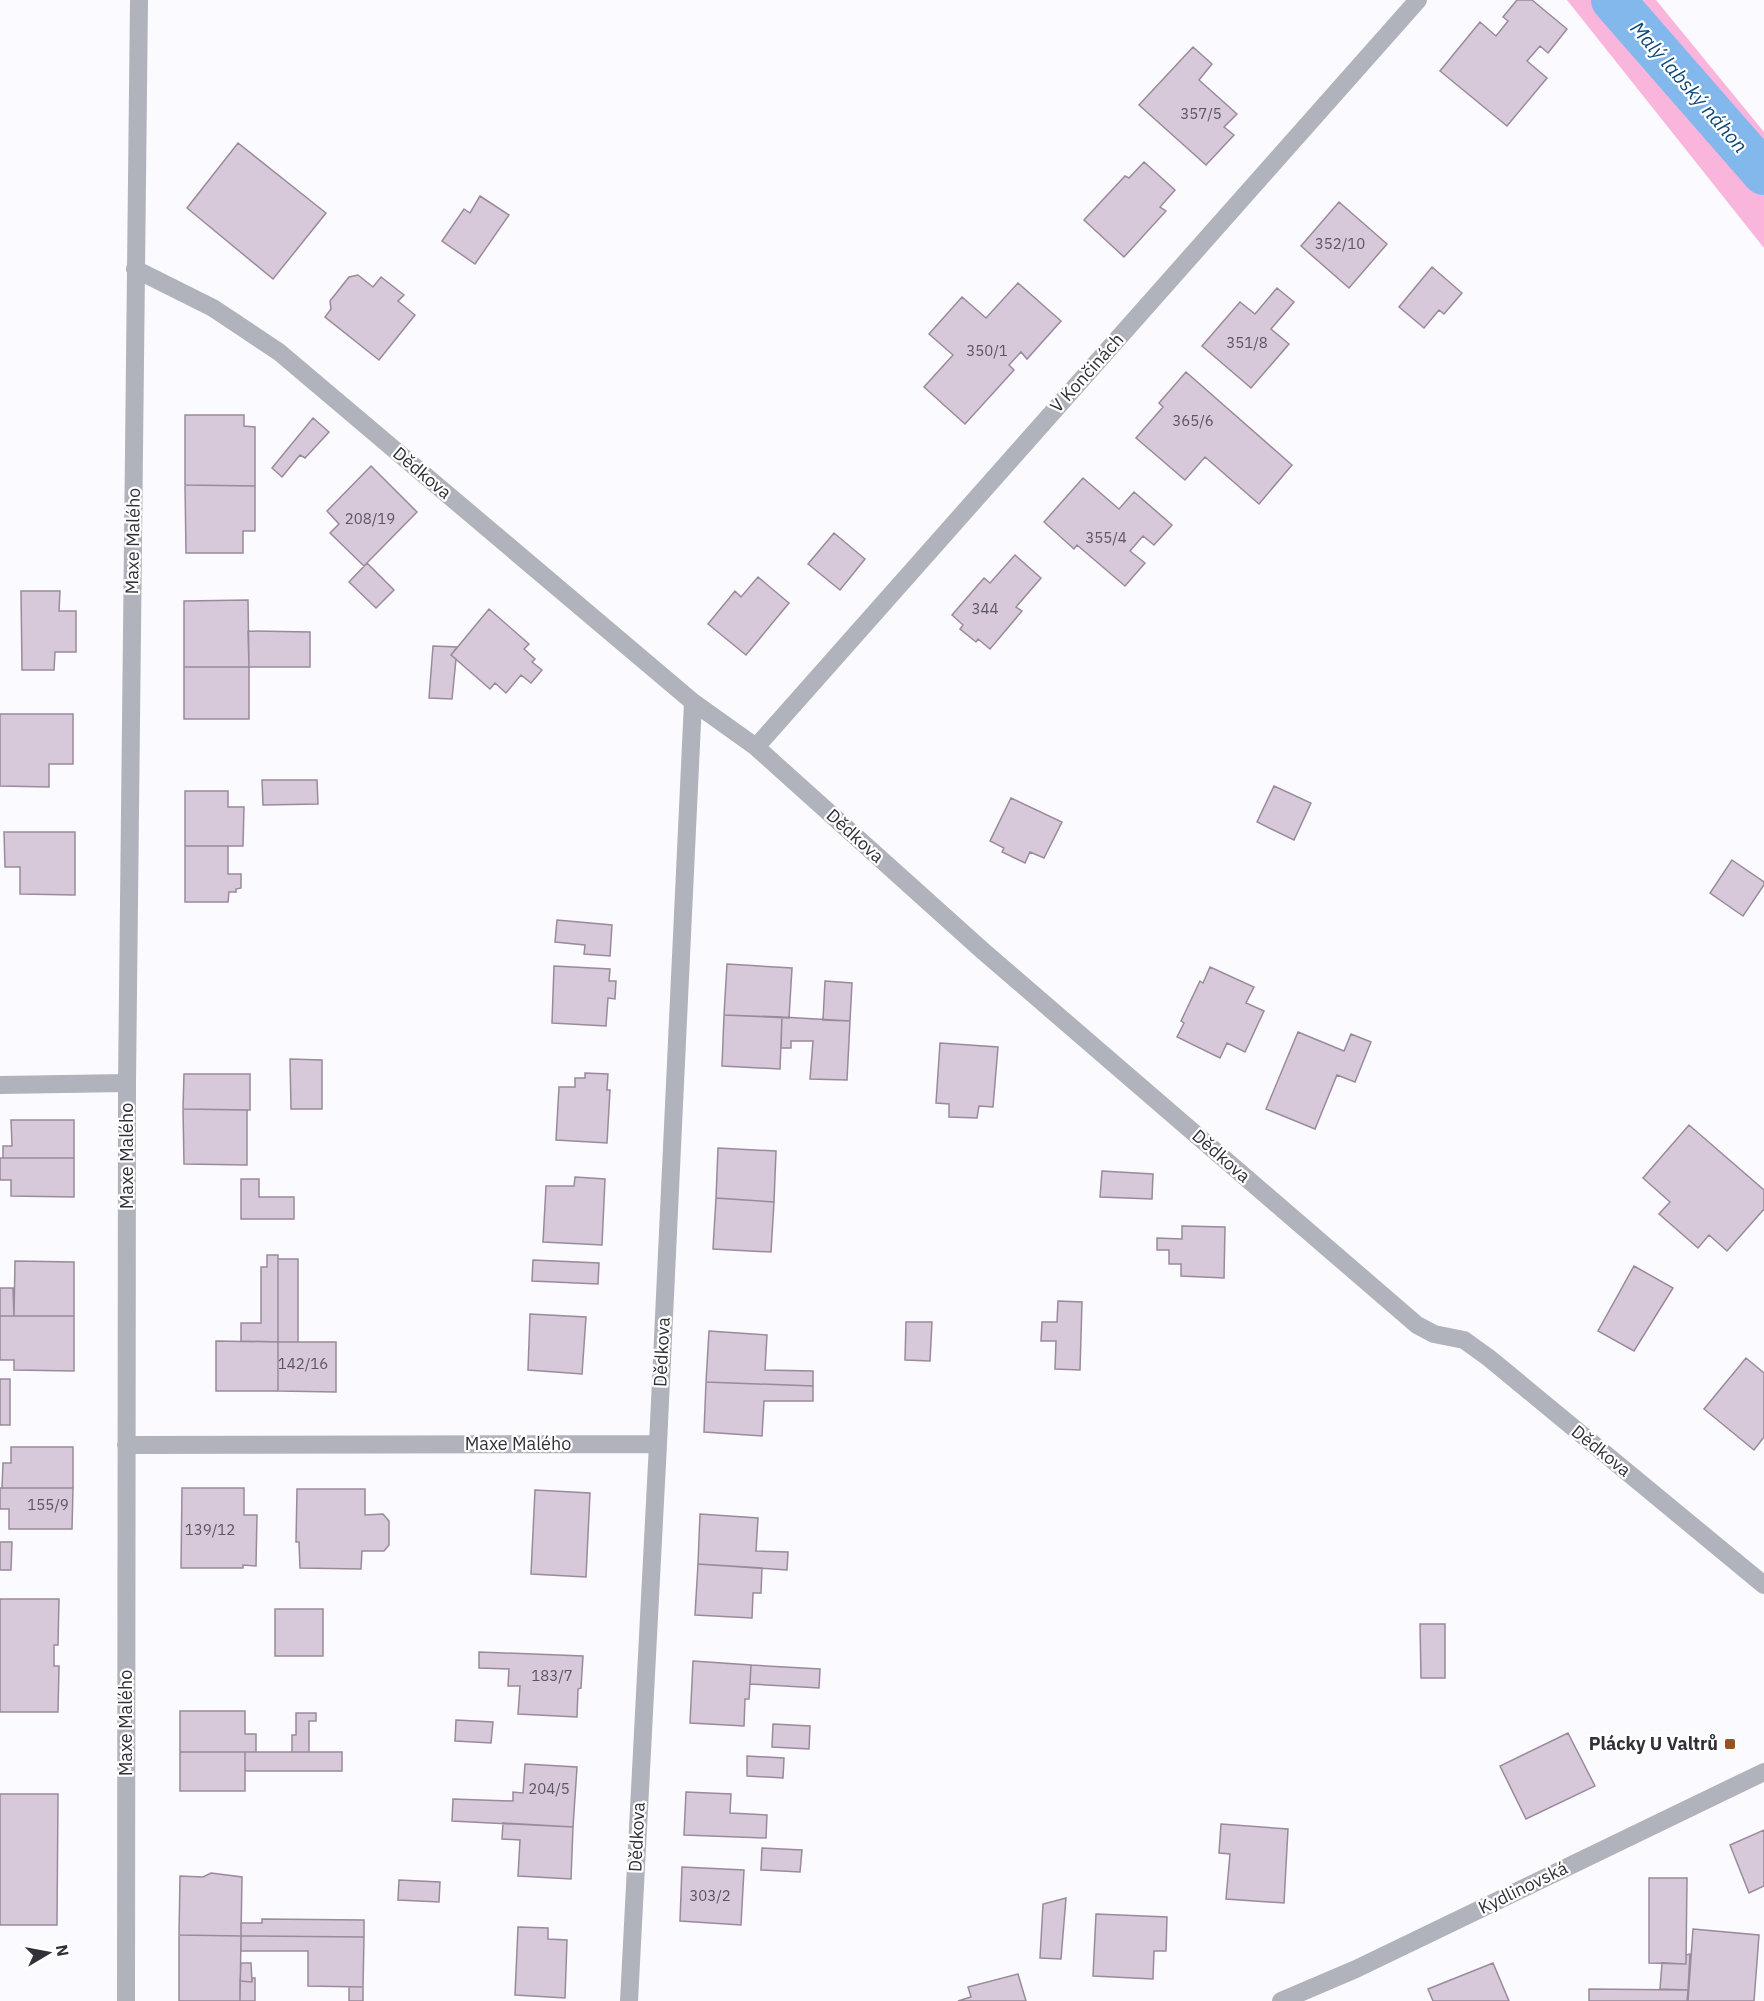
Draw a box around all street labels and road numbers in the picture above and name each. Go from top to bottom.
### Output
street label: V Končinách [1045,328,1128,417]
street label: Dědkova [388,441,457,504]
street label: Maxe Malého [120,488,145,594]
street label: Dědkova [822,804,889,868]
street label: Maxe Malého [115,1103,138,1209]
street label: Dědkova [1187,1124,1256,1187]
street label: Dědkova [648,1316,675,1387]
street label: Dědkova [1567,1420,1636,1482]
street label: Maxe Malého [465,1432,571,1455]
street label: Maxe Malého [114,1670,137,1776]
street label: Dědkova [623,1801,650,1872]
street label: Kydlinovská [1474,1856,1572,1919]

